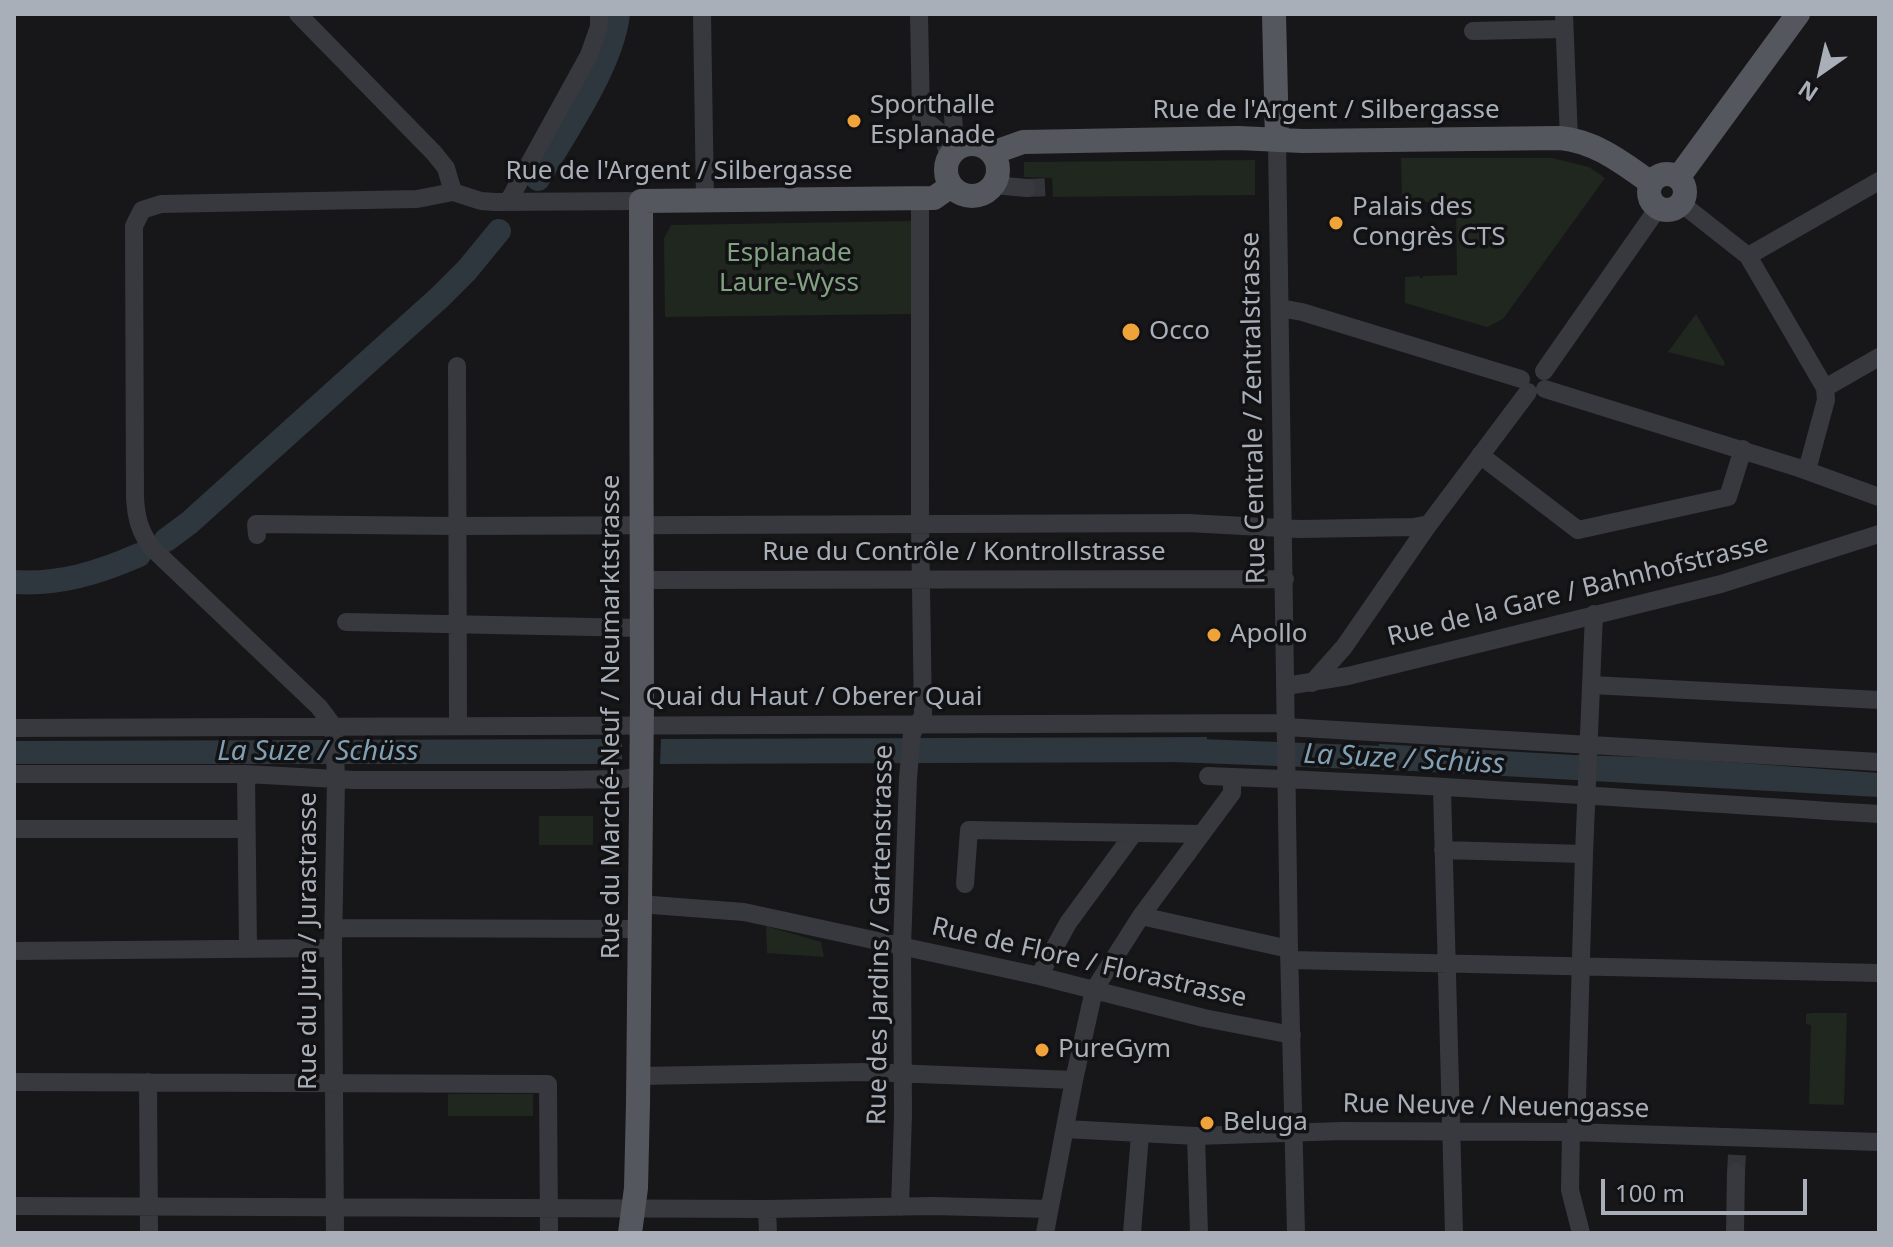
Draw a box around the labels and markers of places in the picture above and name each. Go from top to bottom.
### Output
place label: Sporthalle Esplanade [870,90,996,152]
marker: Sporthalle Esplanade [845,112,863,130]
place label: Palais des Congrès CTS [1352,192,1505,254]
marker: Palais des Congrès CTS [1327,214,1345,232]
place label: Occo [1149,316,1210,348]
marker: Occo [1120,321,1142,343]
place label: Apollo [1230,619,1307,651]
marker: Apollo [1205,626,1223,644]
place label: PureGym [1058,1034,1171,1066]
marker: PureGym [1033,1041,1051,1059]
place label: Beluga [1223,1107,1308,1139]
marker: Beluga [1198,1114,1216,1132]

